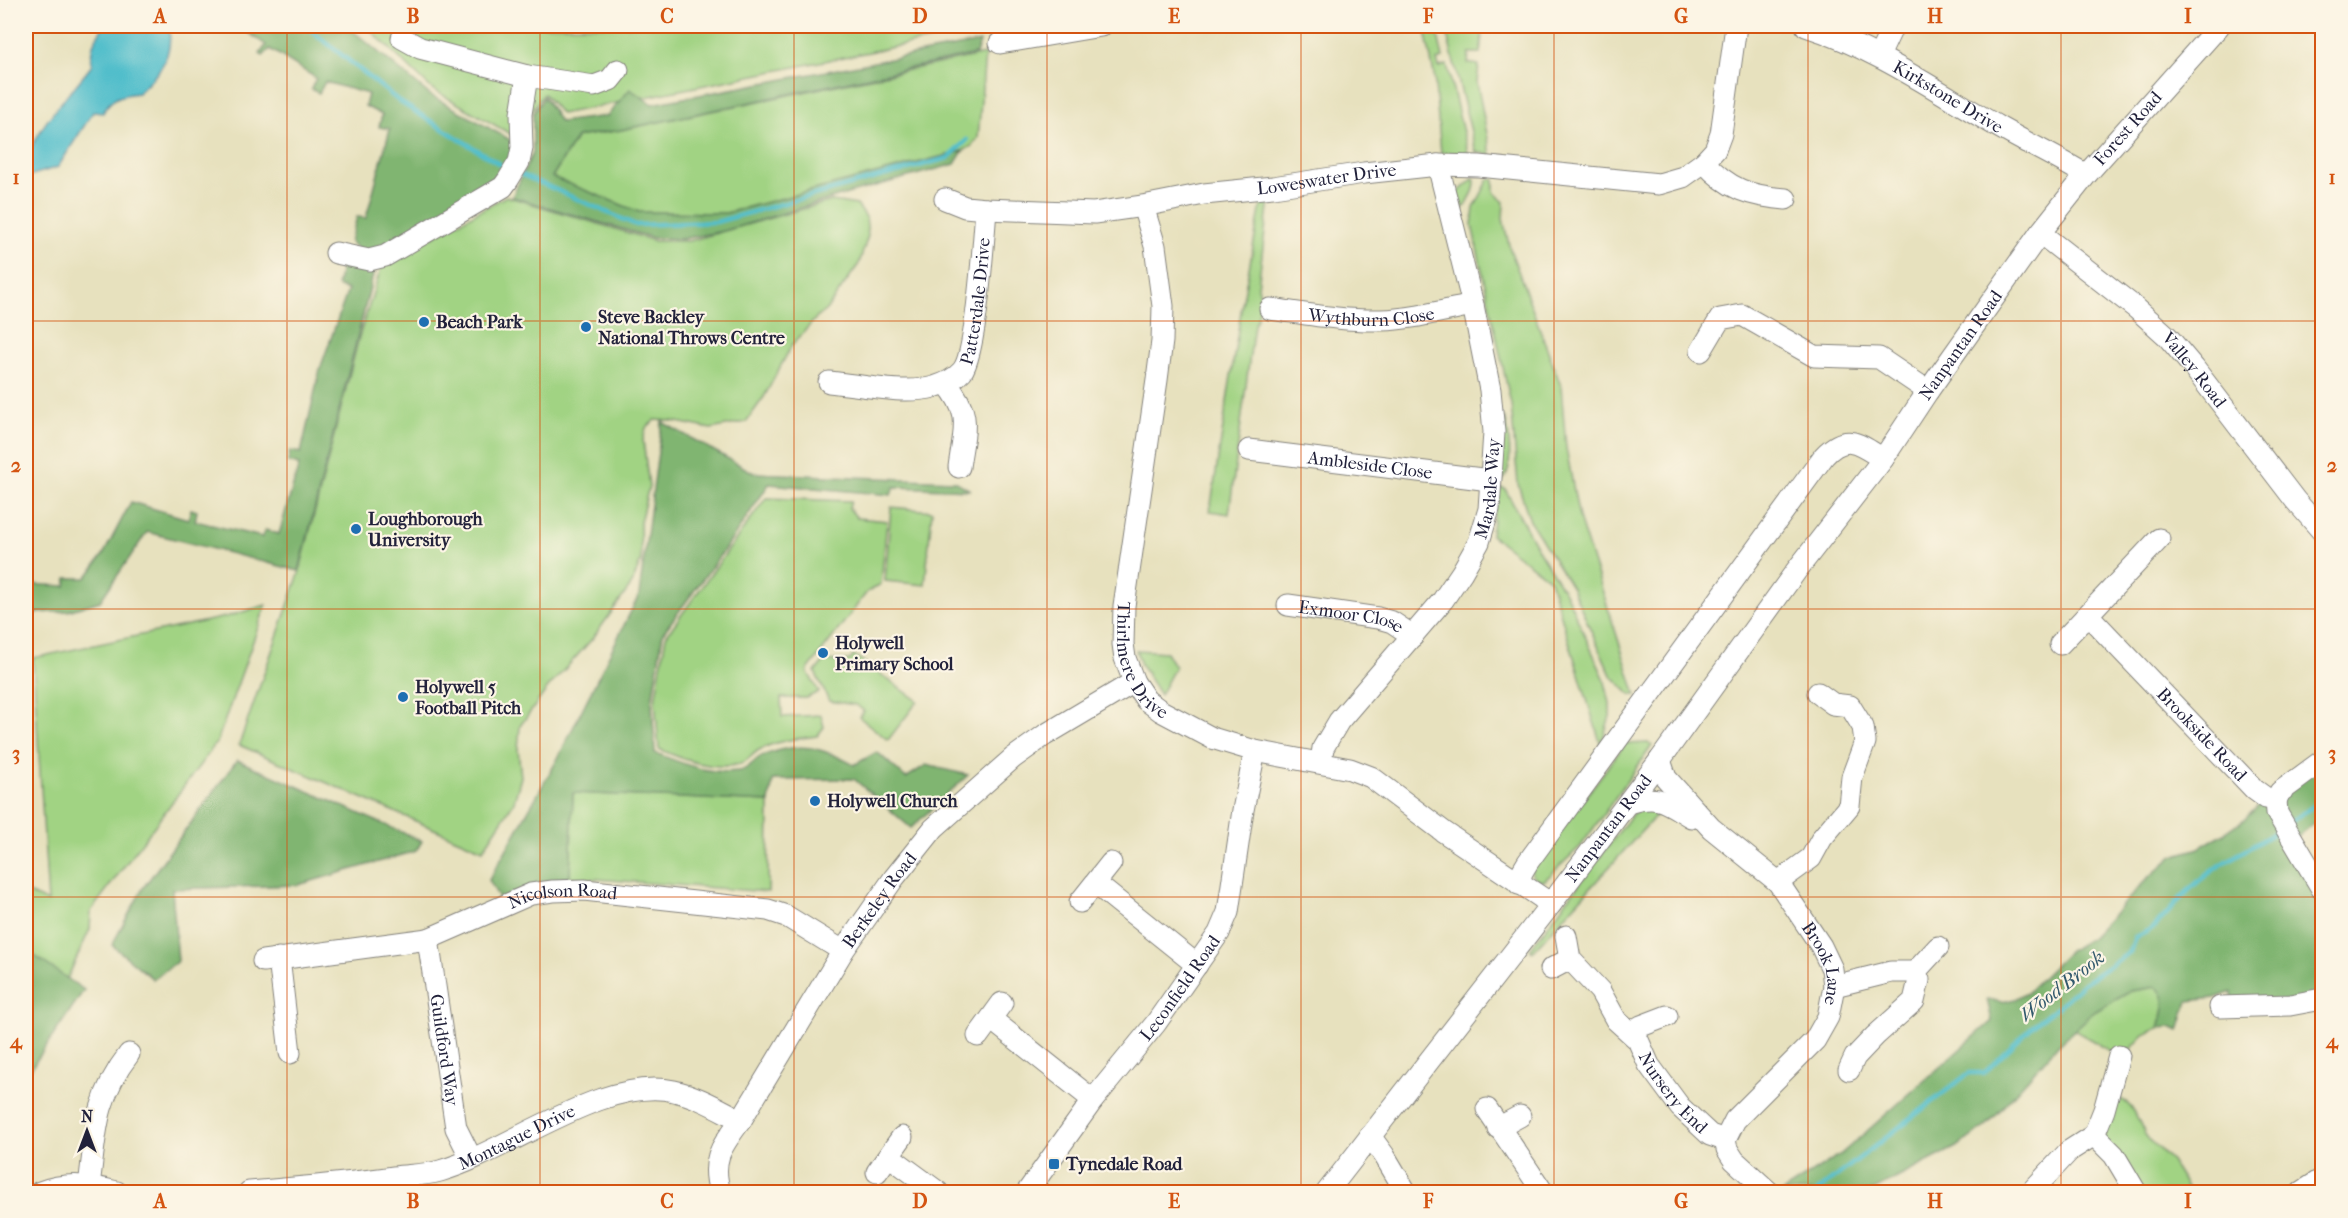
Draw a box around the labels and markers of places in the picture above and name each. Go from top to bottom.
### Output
place label: Steve Backley National Throws Centre [598,307,785,349]
place label: Beach Park [436,312,523,333]
marker: Beach Park [417,315,431,329]
marker: Steve Backley National Throws Centre [579,320,593,334]
place label: Loughborough University [367,509,483,551]
marker: Loughborough University [349,522,363,536]
place label: Holywell Primary School [835,633,955,675]
marker: Holywell Primary School [816,646,830,660]
place label: Holywell 5 Football Pitch [414,677,522,719]
marker: Holywell 5 Football Pitch [396,690,410,704]
place label: Holywell Church [827,791,959,812]
marker: Holywell Church [808,794,822,808]
place label: Tynedale Road [1065,1154,1184,1175]
marker: Tynedale Road [1047,1157,1061,1171]

